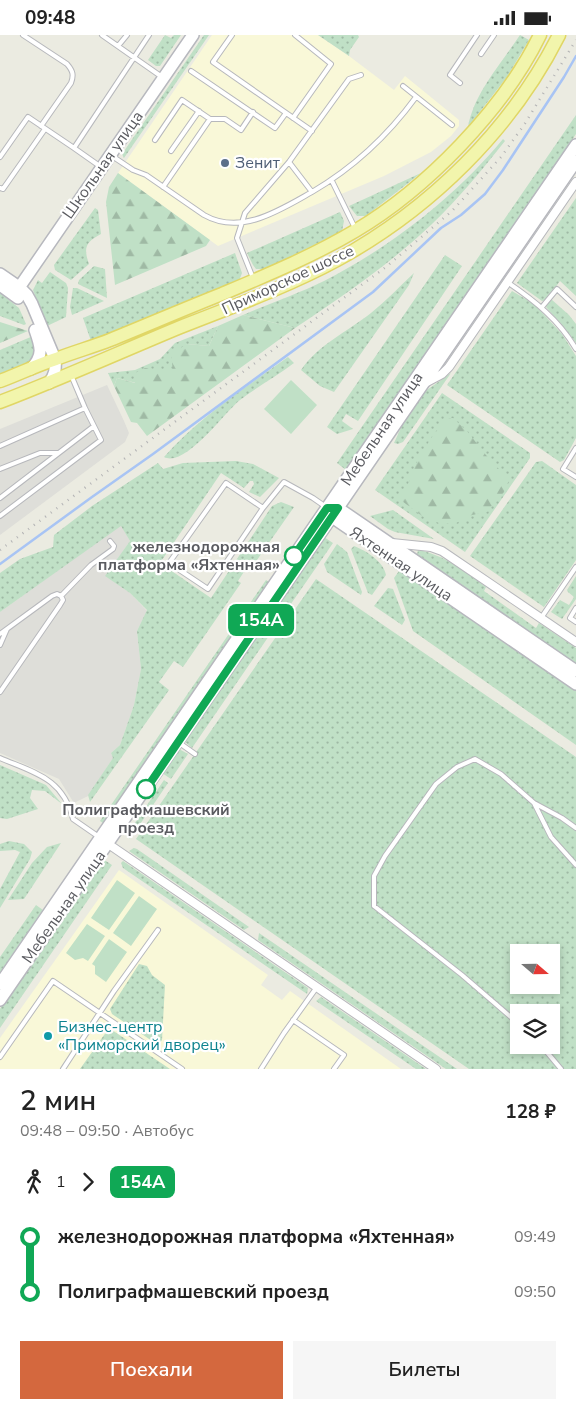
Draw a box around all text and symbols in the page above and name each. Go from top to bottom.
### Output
text: 09:48 [25,5,75,31]
street label: Школьная улица [57,107,149,223]
place label: Зенит [235,152,281,174]
marker: Зенит [219,157,231,169]
street label: Приморское шоссе [218,240,358,320]
street label: Мебельная улица [336,368,428,490]
street label: Яхтенная улица [345,521,457,607]
place label: железнодорожная платформа «Яхтенная» [98,536,280,576]
marker: железнодорожная платформа «Яхтенная» [284,546,304,566]
line badge: 154А [226,604,296,636]
text: 154А [238,608,284,632]
marker: Полиграфмашевский проезд [136,779,156,799]
place label: Полиграфмашевский проезд [62,799,230,839]
street label: Мебельная улица [17,846,111,968]
north arrow [510,944,560,994]
map controls [510,944,560,1054]
button: layers [510,1004,560,1054]
place label: Бизнес-центр «Приморский дворец» [58,1016,226,1056]
marker: Бизнес-центр «Приморский дворец» [42,1030,54,1042]
text: 2 мин [20,1082,96,1120]
text: 128 ₽ [505,1099,556,1125]
text: 09:48 – 09:50 · Автобус [20,1120,194,1142]
icon: walk [20,1168,48,1196]
icon: forward [74,1168,102,1196]
text: 154А [120,1170,165,1194]
text: 1 [56,1171,66,1193]
text: железнодорожная платформа «Яхтенная» [58,1224,455,1250]
text: 09:49 [514,1226,556,1248]
text: Полиграфмашевский проезд [58,1279,329,1305]
text: 09:50 [514,1281,556,1303]
button: Поехали [20,1341,283,1399]
button: Билеты [293,1341,556,1399]

